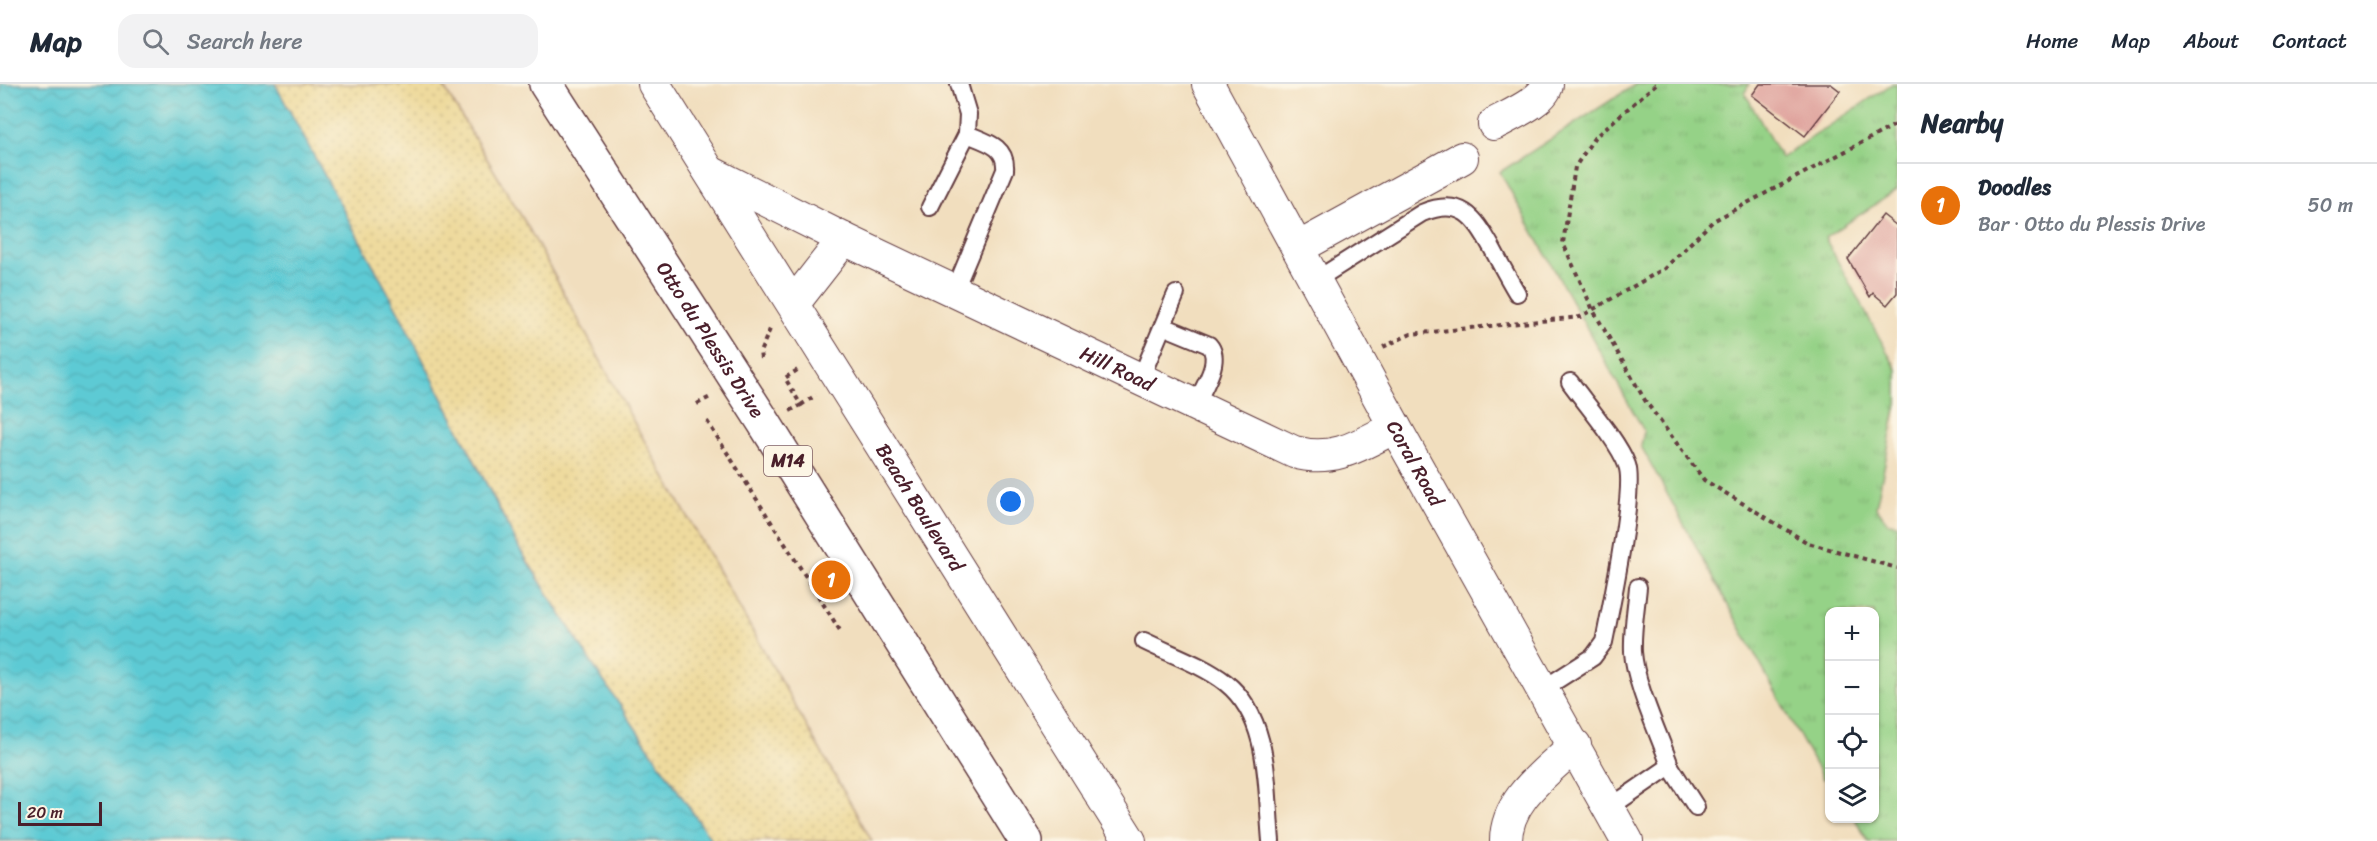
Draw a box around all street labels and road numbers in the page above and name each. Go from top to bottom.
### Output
street label: Otto du Plessis Drive [646,254,774,426]
street label: Hill Road [1074,336,1162,402]
street label: Coral Road [1376,414,1454,514]
street label: Beach Boulevard [866,436,974,580]
road number: M14 [764,446,812,476]

